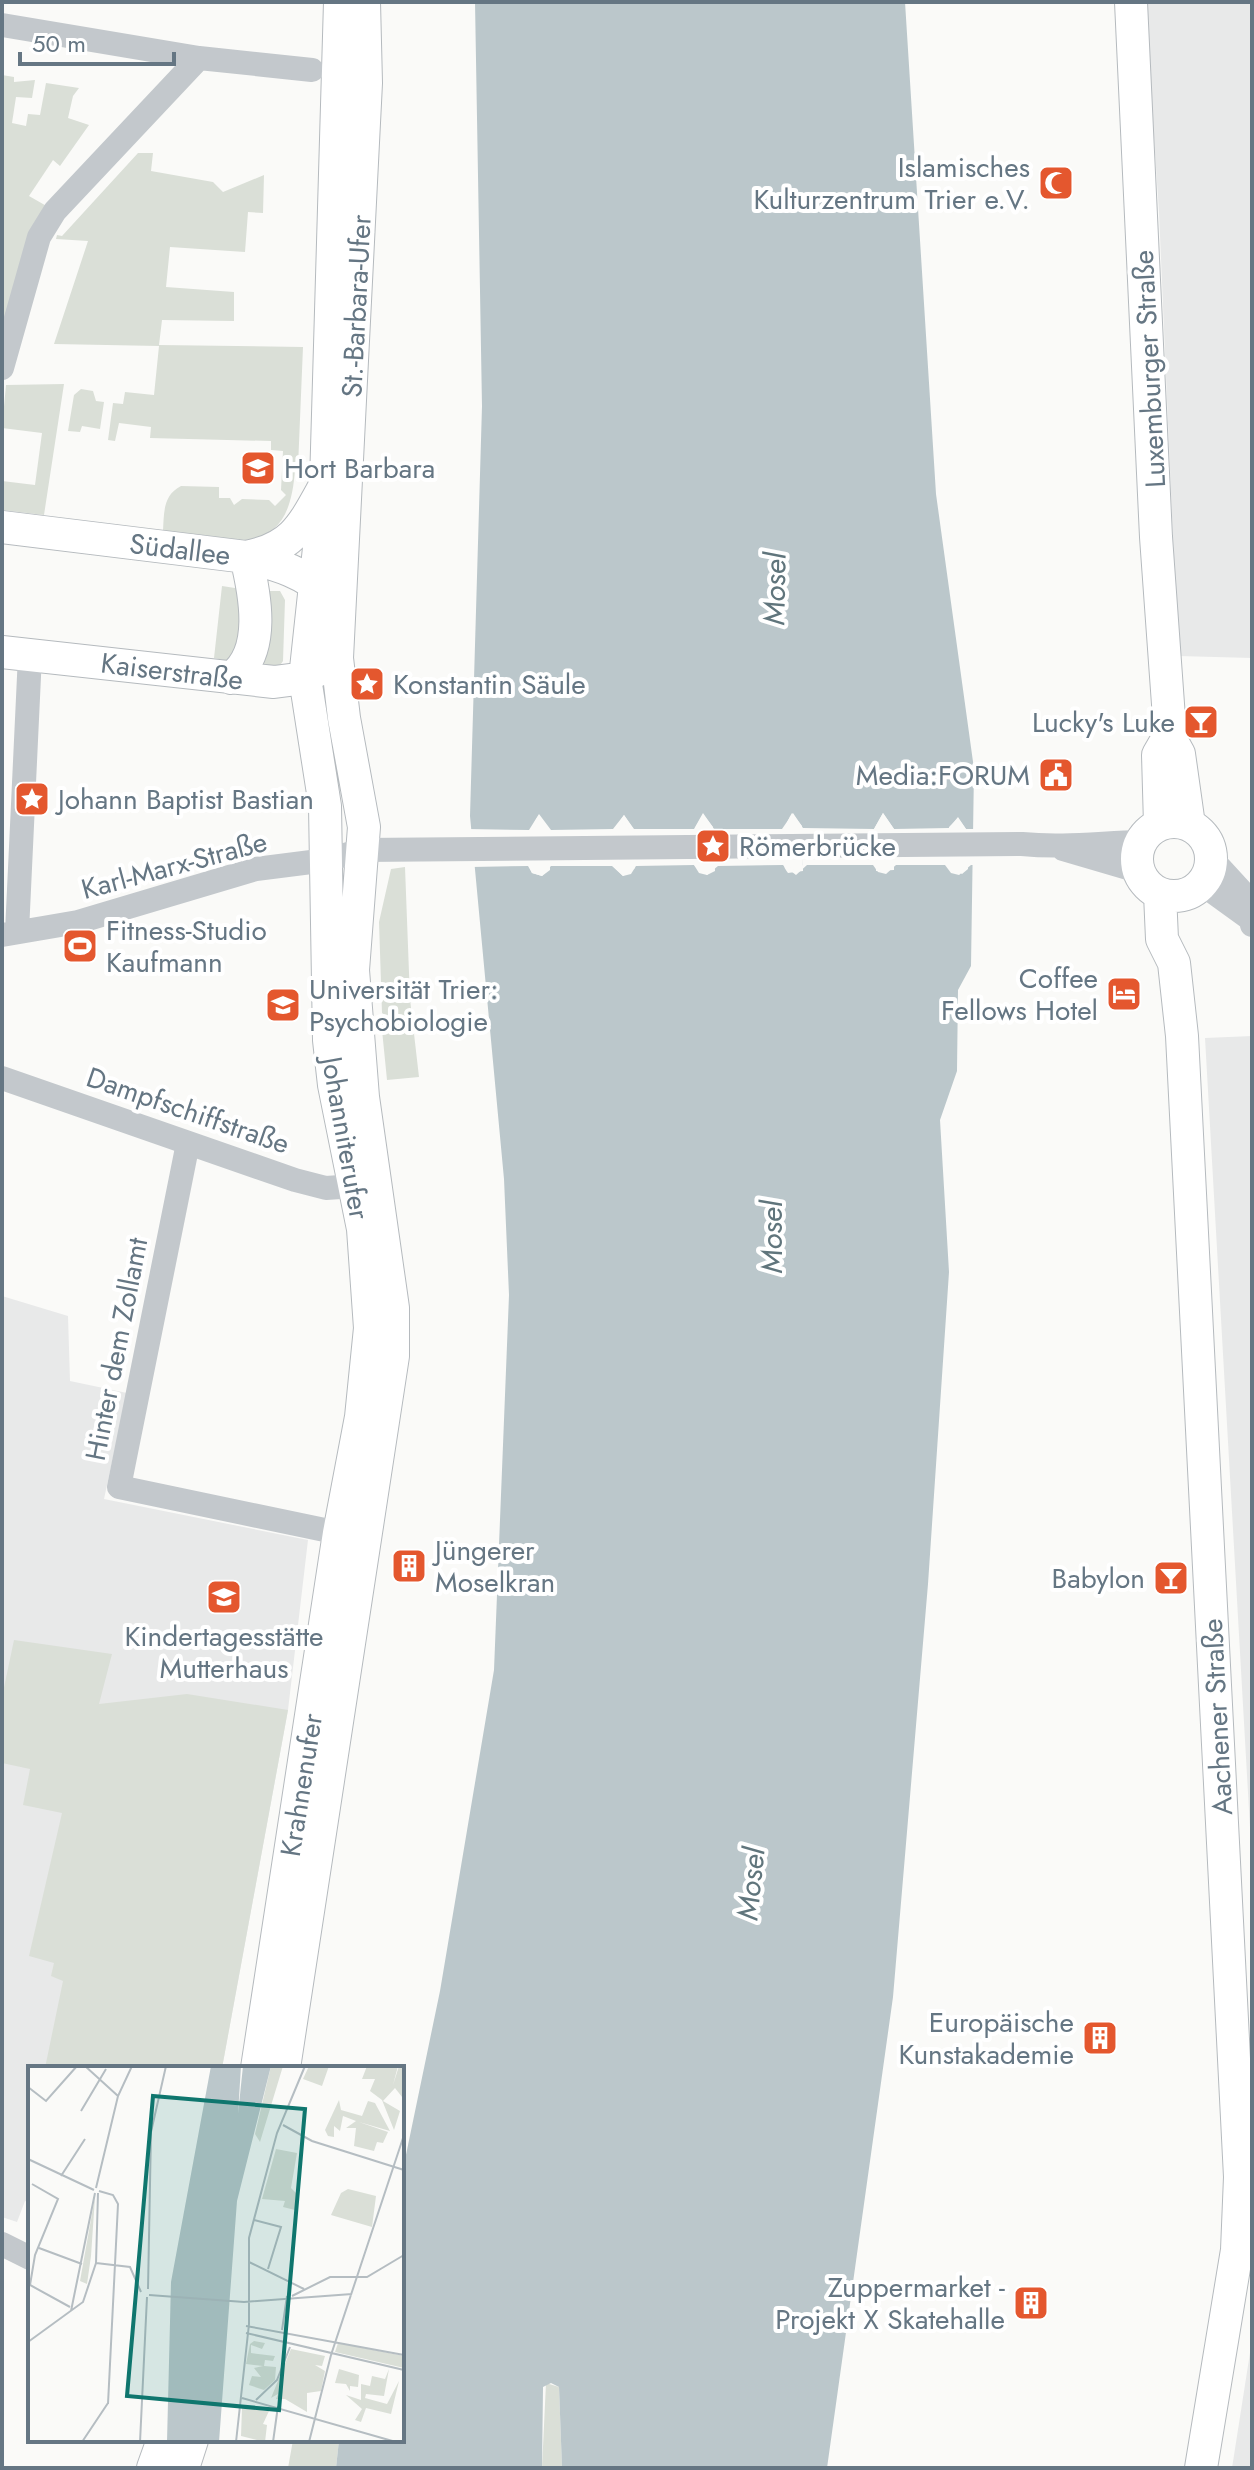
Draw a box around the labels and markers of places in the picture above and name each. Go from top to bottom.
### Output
place label: Islamisches Kulturzentrum Trier e.V. [754,147,1030,220]
mosque icon: Islamisches Kulturzentrum Trier e.V. [1037,164,1075,202]
place label: Hort Barbara [284,448,435,489]
school or university icon: Hort Barbara [239,449,277,487]
place label: Konstantin Säule [393,664,586,705]
place icon: Konstantin Säule [348,665,386,703]
place label: Lucky's Luke [1032,702,1175,743]
bar icon: Lucky's Luke [1182,703,1220,741]
place label: Media:FORUM [856,755,1030,796]
public building icon: Media:FORUM [1037,756,1075,794]
place label: Johann Baptist Bastian [54,779,314,820]
place icon: Johann Baptist Bastian [13,780,51,818]
place label: Römerbrücke [739,826,896,867]
place icon: Römerbrücke [694,827,732,865]
place label: Fitness-Studio Kaufmann [106,910,267,983]
sports icon: Fitness-Studio Kaufmann [61,927,99,965]
place label: Coffee Fellows Hotel [941,958,1098,1031]
place label: Universität Trier: Psychobiologie [309,969,499,1042]
hotel icon: Coffee Fellows Hotel [1105,975,1143,1013]
school or university icon: Universität Trier: Psychobiologie [264,986,302,1024]
place label: Jüngerer Moselkran [431,1530,555,1603]
building icon: Jüngerer Moselkran [390,1547,428,1585]
place label: Babylon [1052,1558,1145,1599]
bar icon: Babylon [1152,1559,1190,1597]
school or university icon: Kindertagesstätte Mutterhaus [205,1578,243,1616]
place label: Kindertagesstätte Mutterhaus [124,1616,324,1689]
place label: Europäische Kunstakademie [898,2002,1074,2075]
building icon: Europäische Kunstakademie [1081,2019,1119,2057]
place label: Zuppermarket - Projekt X Skatehalle [775,2267,1005,2340]
building icon: Zuppermarket - Projekt X Skatehalle [1012,2284,1050,2322]

